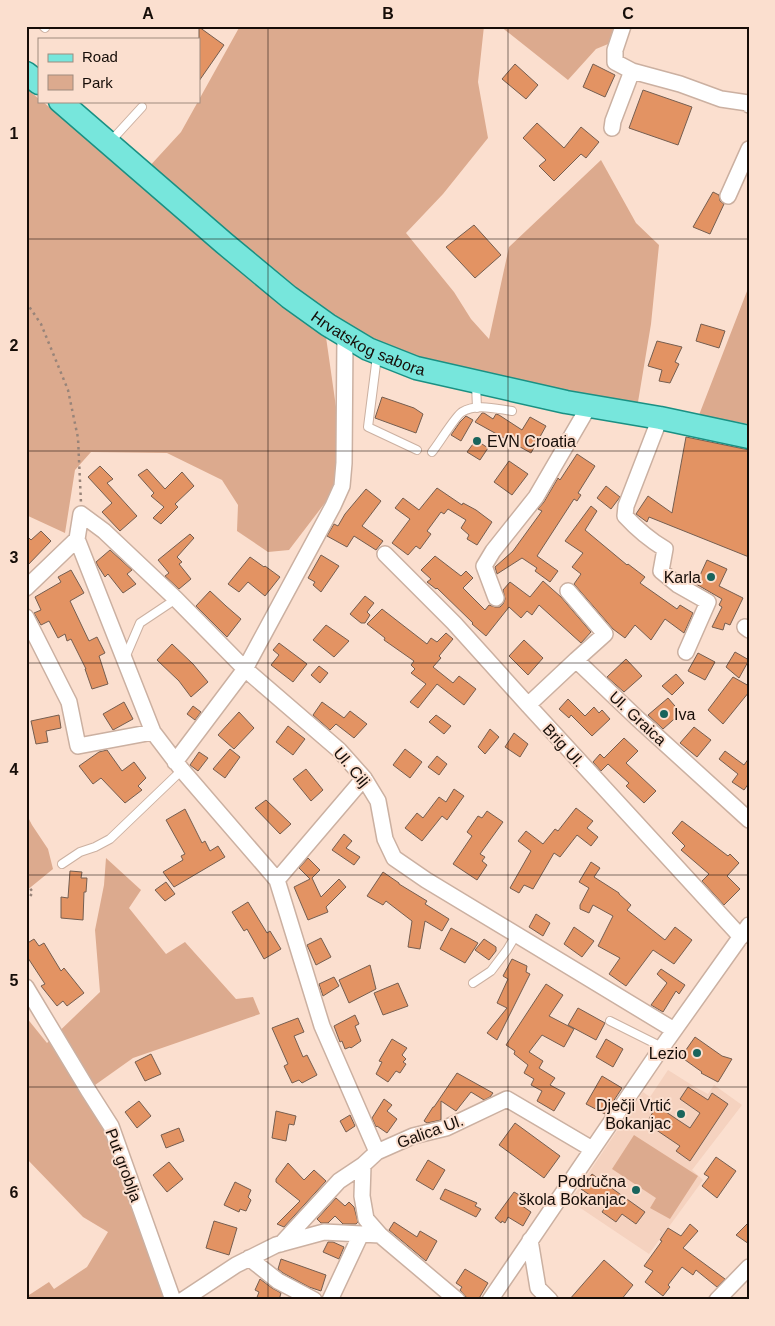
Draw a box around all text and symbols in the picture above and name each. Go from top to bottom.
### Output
text: A [142,5,154,22]
text: B [382,5,394,22]
text: C [622,5,634,22]
legend [38,38,200,102]
text: Road [82,48,118,65]
text: Park [82,74,113,91]
text: 1 [10,125,19,142]
street label: Hrvatskog sabora [308,308,427,379]
text: 2 [10,337,19,354]
place label: EVN Croatia [487,433,576,450]
marker: EVN Croatia [471,435,483,447]
text: 3 [10,549,19,566]
place label: Karla [664,569,701,586]
marker: Karla [705,571,717,583]
street label: Ul. Graica [606,688,670,749]
place label: Iva [674,706,695,723]
marker: Iva [658,708,670,720]
street label: Brig Ul. [540,720,588,770]
street label: Ul. Cilj [330,744,373,790]
text: 4 [10,761,19,778]
text: 5 [10,972,19,989]
place label: Lezio [649,1045,687,1062]
marker: Lezio [691,1047,703,1059]
place label: Dječji Vrtić Bokanjac [596,1097,671,1132]
marker: Dječji Vrtić Bokanjac [675,1108,687,1120]
street label: Galica Ul. [395,1112,466,1151]
street label: Put groblja [102,1126,145,1204]
place label: Područna škola Bokanjac [518,1173,626,1208]
text: 6 [10,1184,19,1201]
marker: Područna škola Bokanjac [630,1184,642,1196]

